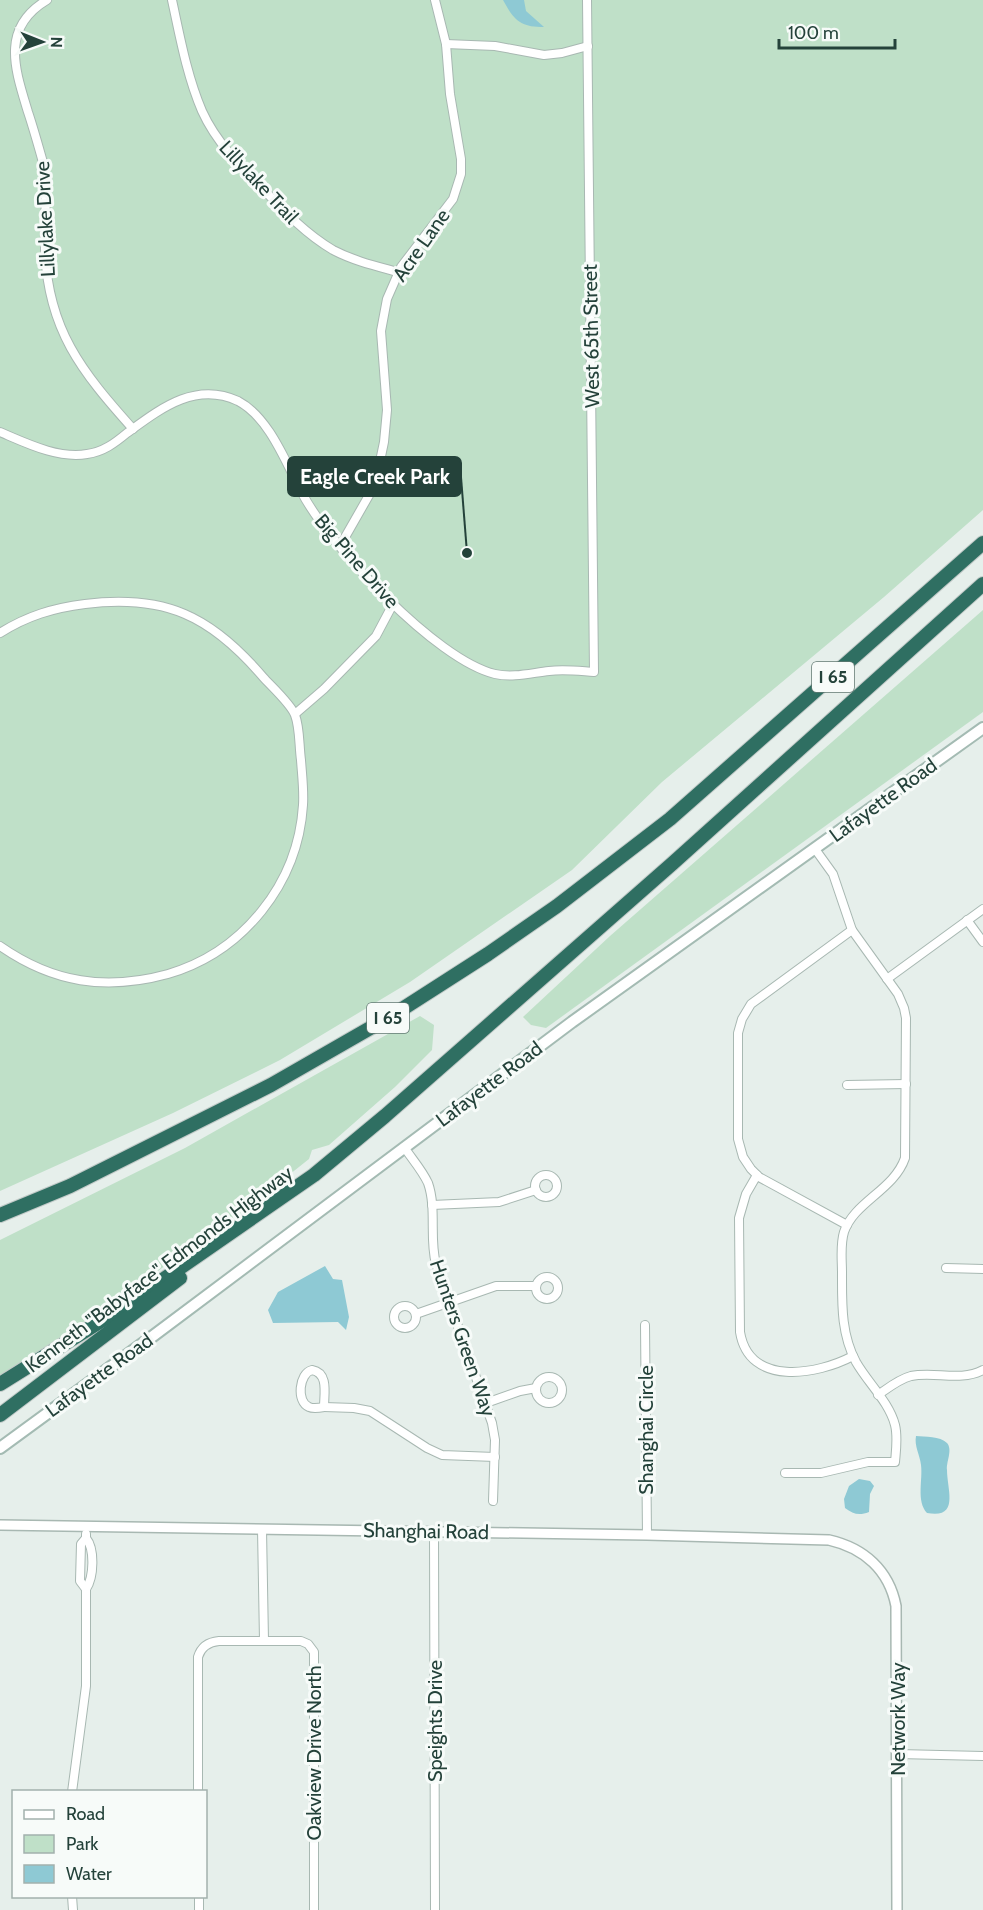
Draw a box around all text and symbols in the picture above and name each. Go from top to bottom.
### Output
north arrow [12,12,72,72]
scale bar [779,12,894,50]
text: 100 m [788,22,839,44]
text: N [47,36,66,48]
street label: Lillylake Trail [214,135,304,229]
street label: Lillylake Drive [30,160,60,278]
street label: Acre Lane [387,204,455,286]
street label: West 65th Street [578,264,604,408]
callout: Eagle Creek Park [288,457,461,496]
text: Eagle Creek Park [300,464,451,489]
street label: Big Pine Drive [310,509,404,613]
road number: I 65 [812,662,854,692]
street label: Lafayette Road [825,753,941,847]
road number: I 65 [367,1003,409,1033]
street label: Lafayette Road [431,1036,547,1132]
street label: Kenneth "Babyface" Edmonds Highway [21,1161,297,1377]
street label: Hunters Green Way [425,1256,501,1420]
street label: Lafayette Road [41,1328,157,1422]
street label: Shanghai Circle [634,1365,658,1495]
street label: Shanghai Road [363,1518,489,1544]
street label: Speights Drive [423,1660,447,1782]
street label: Network Way [886,1662,910,1776]
street label: Oakview Drive North [302,1665,326,1841]
legend [12,1790,207,1898]
text: Road [66,1803,105,1825]
text: Park [66,1833,99,1855]
text: Water [66,1863,112,1885]

